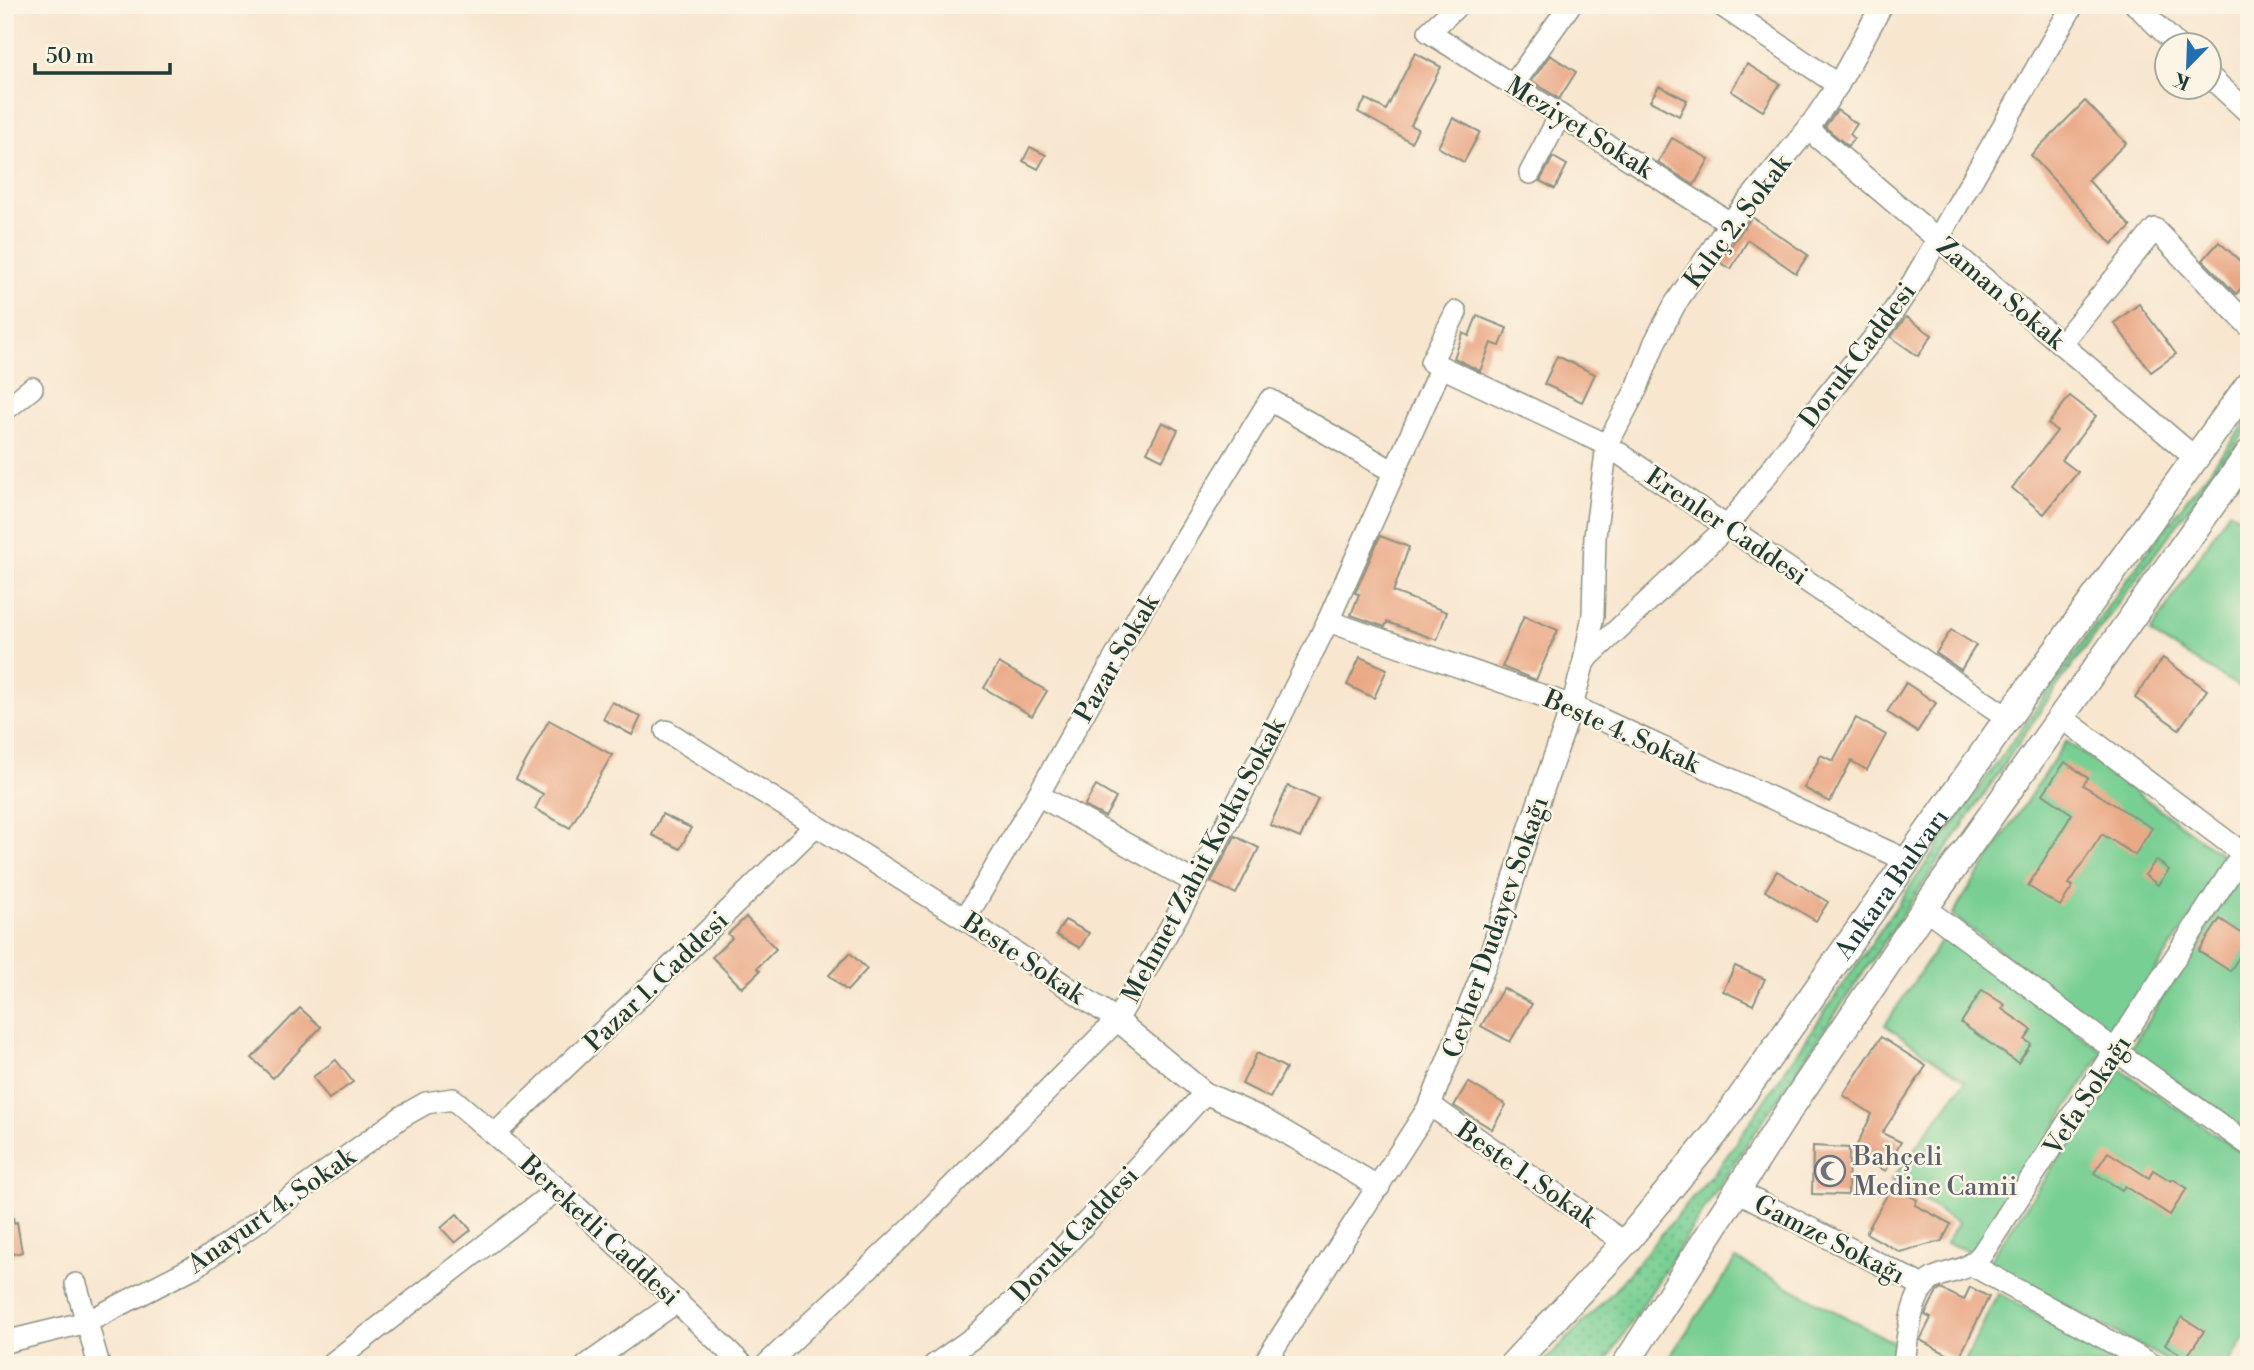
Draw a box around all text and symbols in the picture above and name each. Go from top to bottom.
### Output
scale bar [35,32,170,76]
north arrow [2152,32,2222,102]
text: 50 m [46,44,94,70]
text: K [2169,66,2194,95]
street label: Meziyet Sokak [1500,70,1660,187]
street label: Kılıç 2. Sokak [1677,147,1799,295]
street label: Zaman Sokak [1930,231,2072,358]
street label: Doruk Caddesi [1793,276,1923,435]
street label: Erenler Caddesi [1639,461,1814,593]
street label: Pazar Sokak [1067,588,1167,728]
street label: Beste 4. Sokak [1537,683,1706,781]
street label: Mehmet Zahit Kotku Sokak [1115,711,1293,1008]
street label: Cevher Dudayev Sokağı [1436,792,1556,1062]
street label: Ankara Bulvarı [1827,802,1956,967]
street label: Pazar 1. Caddesi [578,905,736,1059]
street label: Beste Sokak [955,906,1092,1012]
street label: Vefa Sokağı [2037,1030,2138,1162]
street label: Beste 1. Sokak [1449,1114,1604,1236]
street label: Anayurt 4. Sokak [181,1140,363,1281]
place label: Bahçeli Medine Camii [1852,1141,2017,1203]
street label: Bereketli Caddesi [512,1148,686,1313]
mosque icon: Bahçeli Medine Camii [1813,1154,1847,1188]
street label: Doruk Caddesi [1004,1160,1146,1309]
street label: Gamze Sokağı [1749,1188,1910,1292]

